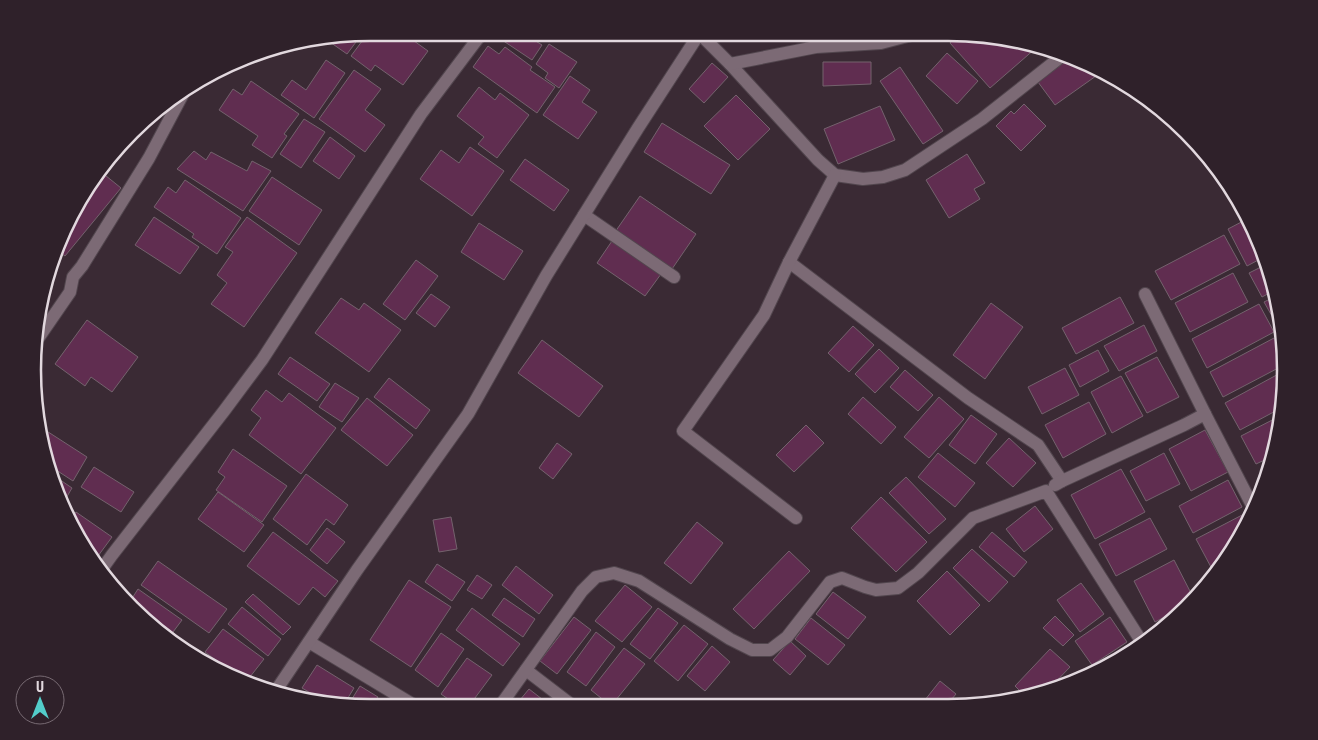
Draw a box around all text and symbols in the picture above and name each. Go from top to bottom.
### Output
north arrow [15,675,65,725]
text: U [36,679,44,695]

